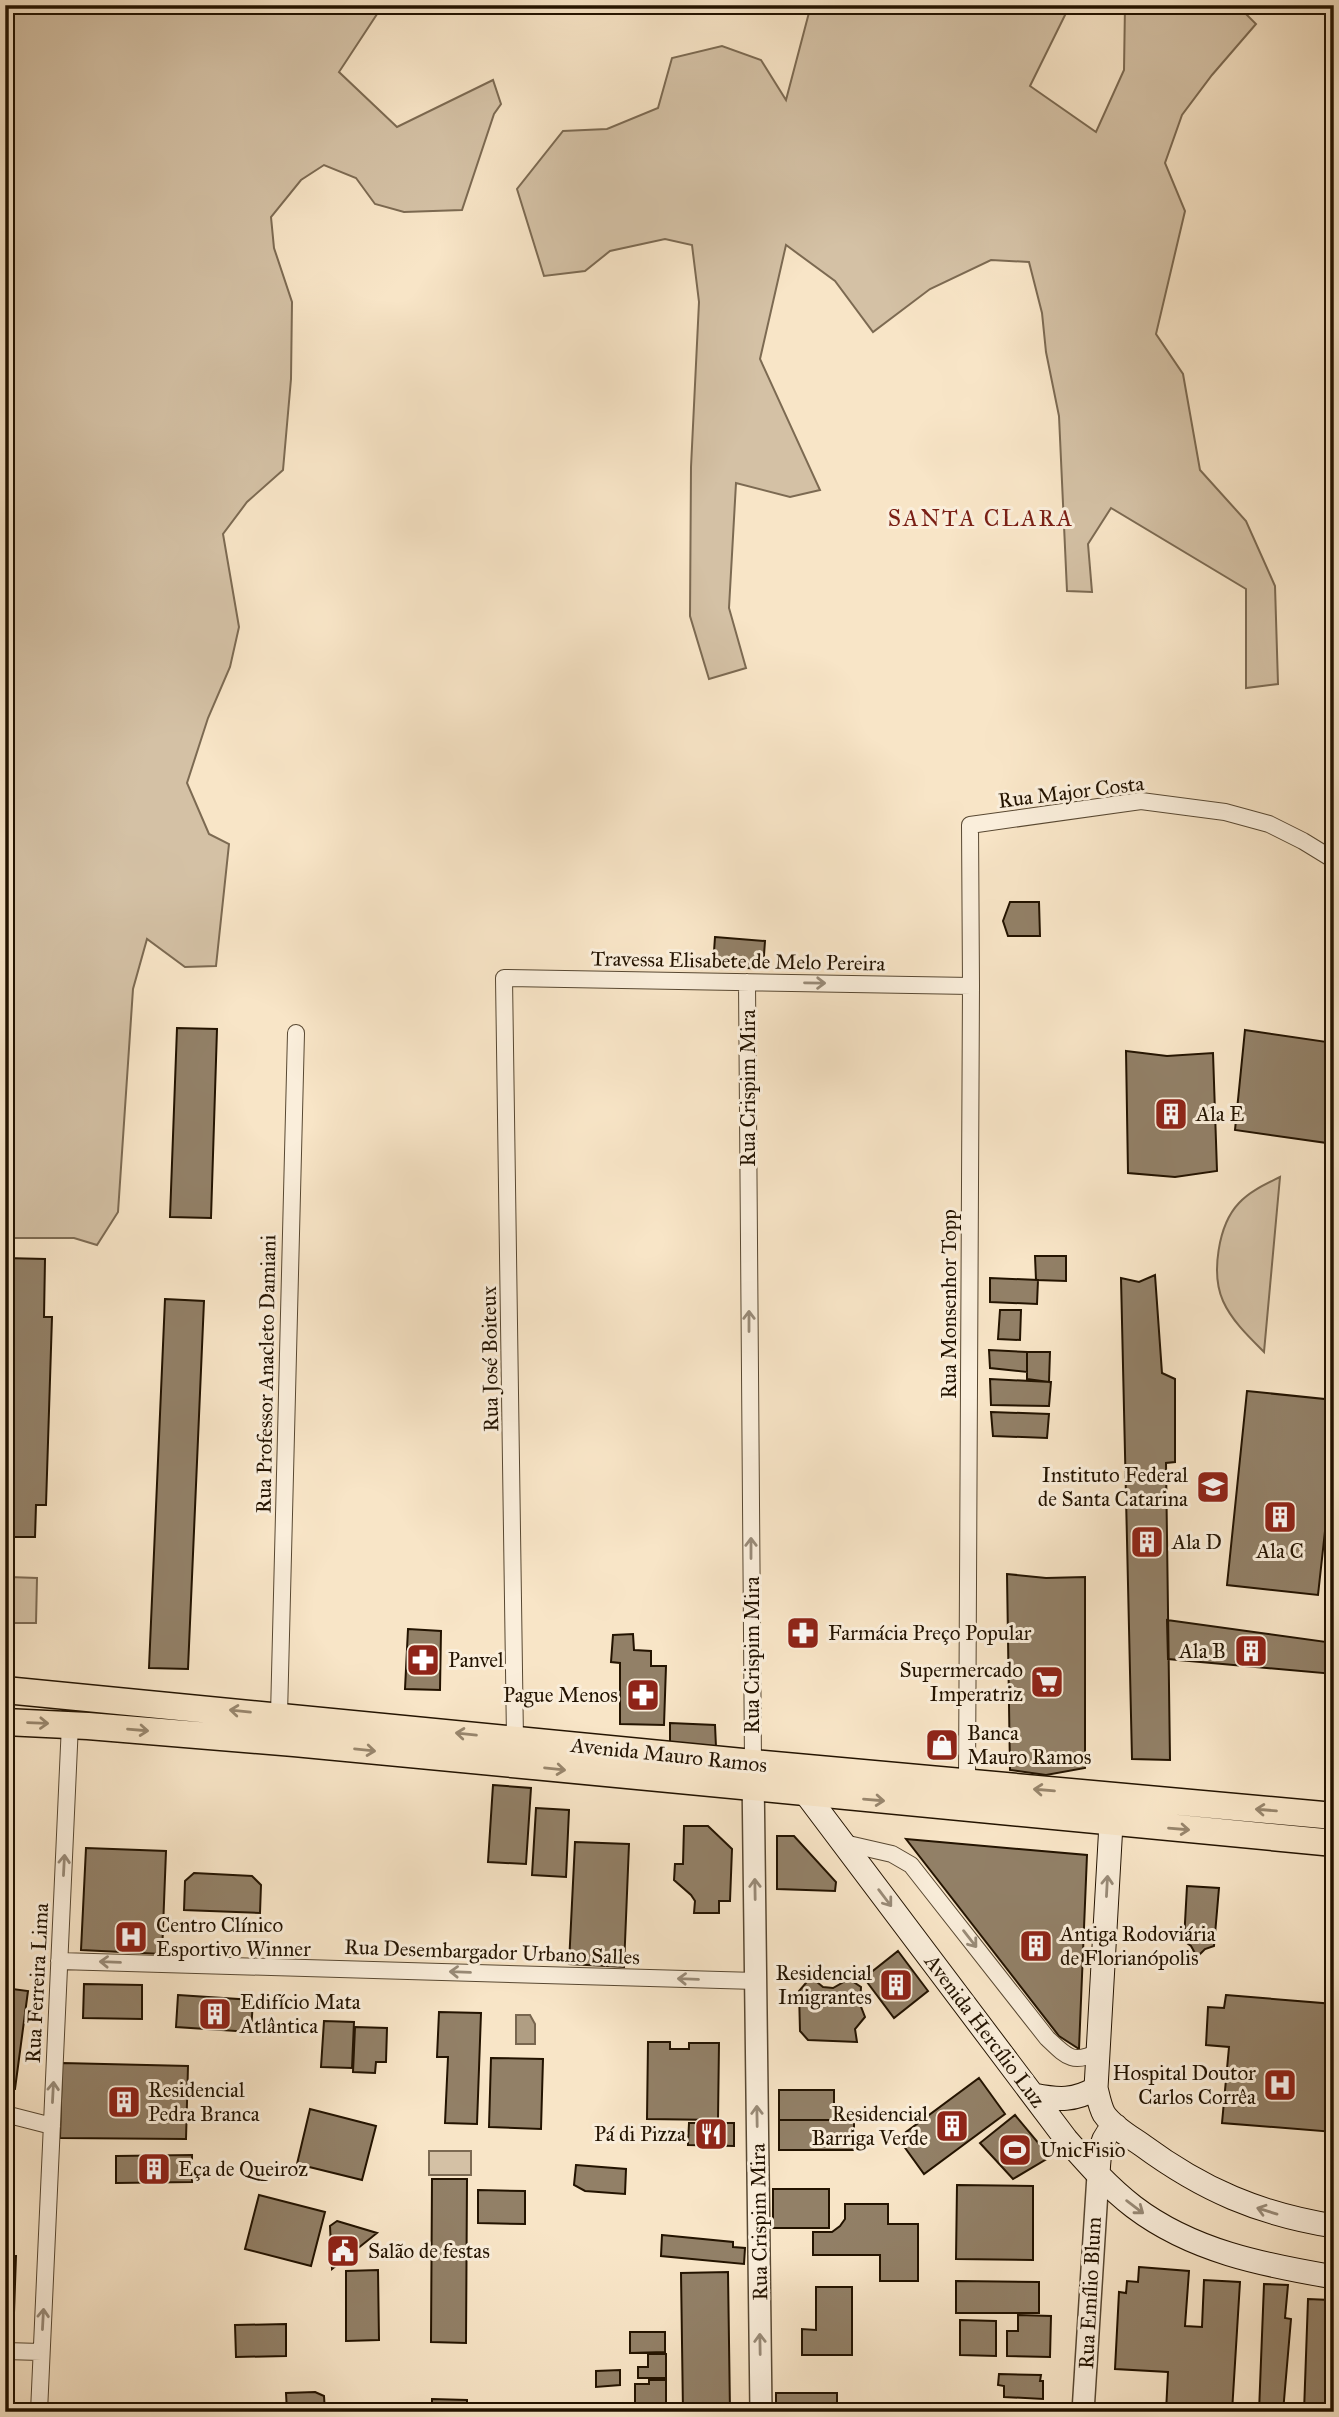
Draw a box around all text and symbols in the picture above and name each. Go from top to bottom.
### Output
district label: SANTA CLARA [888,504,1074,532]
street label: Rua Major Costa [997,770,1146,814]
street label: Travessa Elisabete de Melo Pereira [591,945,886,977]
one-way arrow [803,976,826,990]
street label: Rua Crispim Mira [735,1009,761,1167]
building icon: Ala E [1152,1095,1190,1133]
place label: Ala E [1195,1101,1244,1127]
street label: Rua Monsenhor Topp [936,1209,962,1399]
street label: Rua Professor Anacleto Damiani [251,1234,281,1514]
street label: Rua José Boiteux [476,1285,504,1432]
one-way arrow [743,1309,756,1332]
place label: Instituto Federal de Santa Catarina [1038,1462,1188,1512]
school or university icon: Instituto Federal de Santa Catarina [1194,1468,1232,1506]
building icon: Ala C [1261,1498,1299,1536]
building icon: Ala D [1128,1523,1166,1561]
place label: Ala D [1171,1529,1222,1555]
one-way arrow [745,1537,758,1560]
place label: Ala C [1255,1538,1304,1564]
street label: Rua Crispim Mira [739,1576,765,1734]
pharmacy icon: Farmácia Preço Popular [784,1614,822,1652]
place label: Farmácia Preço Popular [828,1620,1032,1646]
building icon: Ala B [1232,1632,1270,1670]
place label: Ala B [1178,1638,1226,1664]
pharmacy icon: Panvel [404,1641,442,1679]
place label: Panvel [448,1647,504,1673]
place label: Supermercado Imperatriz [899,1657,1023,1707]
supermarket icon: Supermercado Imperatriz [1028,1663,1066,1701]
pharmacy icon: Pague Menos [624,1676,662,1714]
place label: Pague Menos [503,1682,618,1708]
one-way arrow [229,1705,252,1718]
one-way arrow [26,1717,49,1730]
place label: Banca Mauro Ramos [967,1720,1091,1770]
one-way arrow [126,1724,149,1737]
shop icon: Banca Mauro Ramos [923,1726,961,1764]
one-way arrow [455,1728,478,1741]
street label: Avenida Mauro Ramos [569,1732,768,1778]
one-way arrow [353,1744,376,1757]
one-way arrow [544,1763,566,1776]
one-way arrow [1033,1783,1056,1796]
one-way arrow [863,1794,885,1807]
one-way arrow [1255,1803,1278,1816]
one-way arrow [1167,1822,1189,1835]
one-way arrow [57,1853,70,1876]
one-way arrow [1101,1875,1114,1897]
one-way arrow [748,1877,762,1900]
one-way arrow [877,1888,892,1906]
street label: Rua Ferreira Lima [20,1902,54,2064]
place label: Centro Clínico Esportivo Winner [156,1912,311,1962]
hospital icon: Centro Clínico Esportivo Winner [112,1918,150,1956]
place label: Antiga Rodoviária de Florianópolis [1059,1921,1216,1971]
building icon: Antiga Rodoviária de Florianópolis [1017,1927,1055,1965]
one-way arrow [962,1929,977,1948]
street label: Rua Desembargador Urbano Salles [344,1934,640,1970]
street label: Avenida Hercílio Luz [918,1949,1051,2113]
one-way arrow [99,1956,122,1969]
place label: Residencial Imigrantes [775,1960,872,2010]
one-way arrow [449,1966,472,1979]
building icon: Residencial Imigrantes [877,1966,915,2004]
one-way arrow [676,1972,699,1986]
place label: Edifício Mata Atlântica [239,1989,361,2039]
building icon: Edifício Mata Atlântica [196,1995,234,2033]
place label: Hospital Doutor Carlos Corrêa [1113,2060,1256,2110]
hospital icon: Hospital Doutor Carlos Corrêa [1261,2066,1299,2104]
place label: Residencial Pedra Branca [148,2077,260,2127]
one-way arrow [47,2081,60,2104]
building icon: Residencial Pedra Branca [105,2083,143,2121]
place label: Residencial Barriga Verde [812,2101,928,2151]
one-way arrow [750,2105,764,2128]
building icon: Residencial Barriga Verde [933,2107,971,2145]
restaurant icon: Pá di Pizza [692,2115,730,2153]
place label: Pá di Pizza [594,2121,686,2147]
sports icon: UnicFisio [996,2131,1034,2169]
place label: UnicFisio [1040,2137,1126,2163]
street label: Rua Crispim Mira [745,2143,773,2301]
building icon: Eça de Queiroz [135,2150,173,2188]
place label: Eça de Queiroz [178,2156,308,2182]
one-way arrow [1125,2200,1144,2214]
one-way arrow [1256,2204,1278,2217]
street label: Rua Emílio Blum [1073,2216,1107,2370]
public building icon: Salão de festas [324,2232,362,2270]
place label: Salão de festas [368,2238,490,2264]
one-way arrow [36,2308,49,2331]
one-way arrow [753,2332,767,2355]

